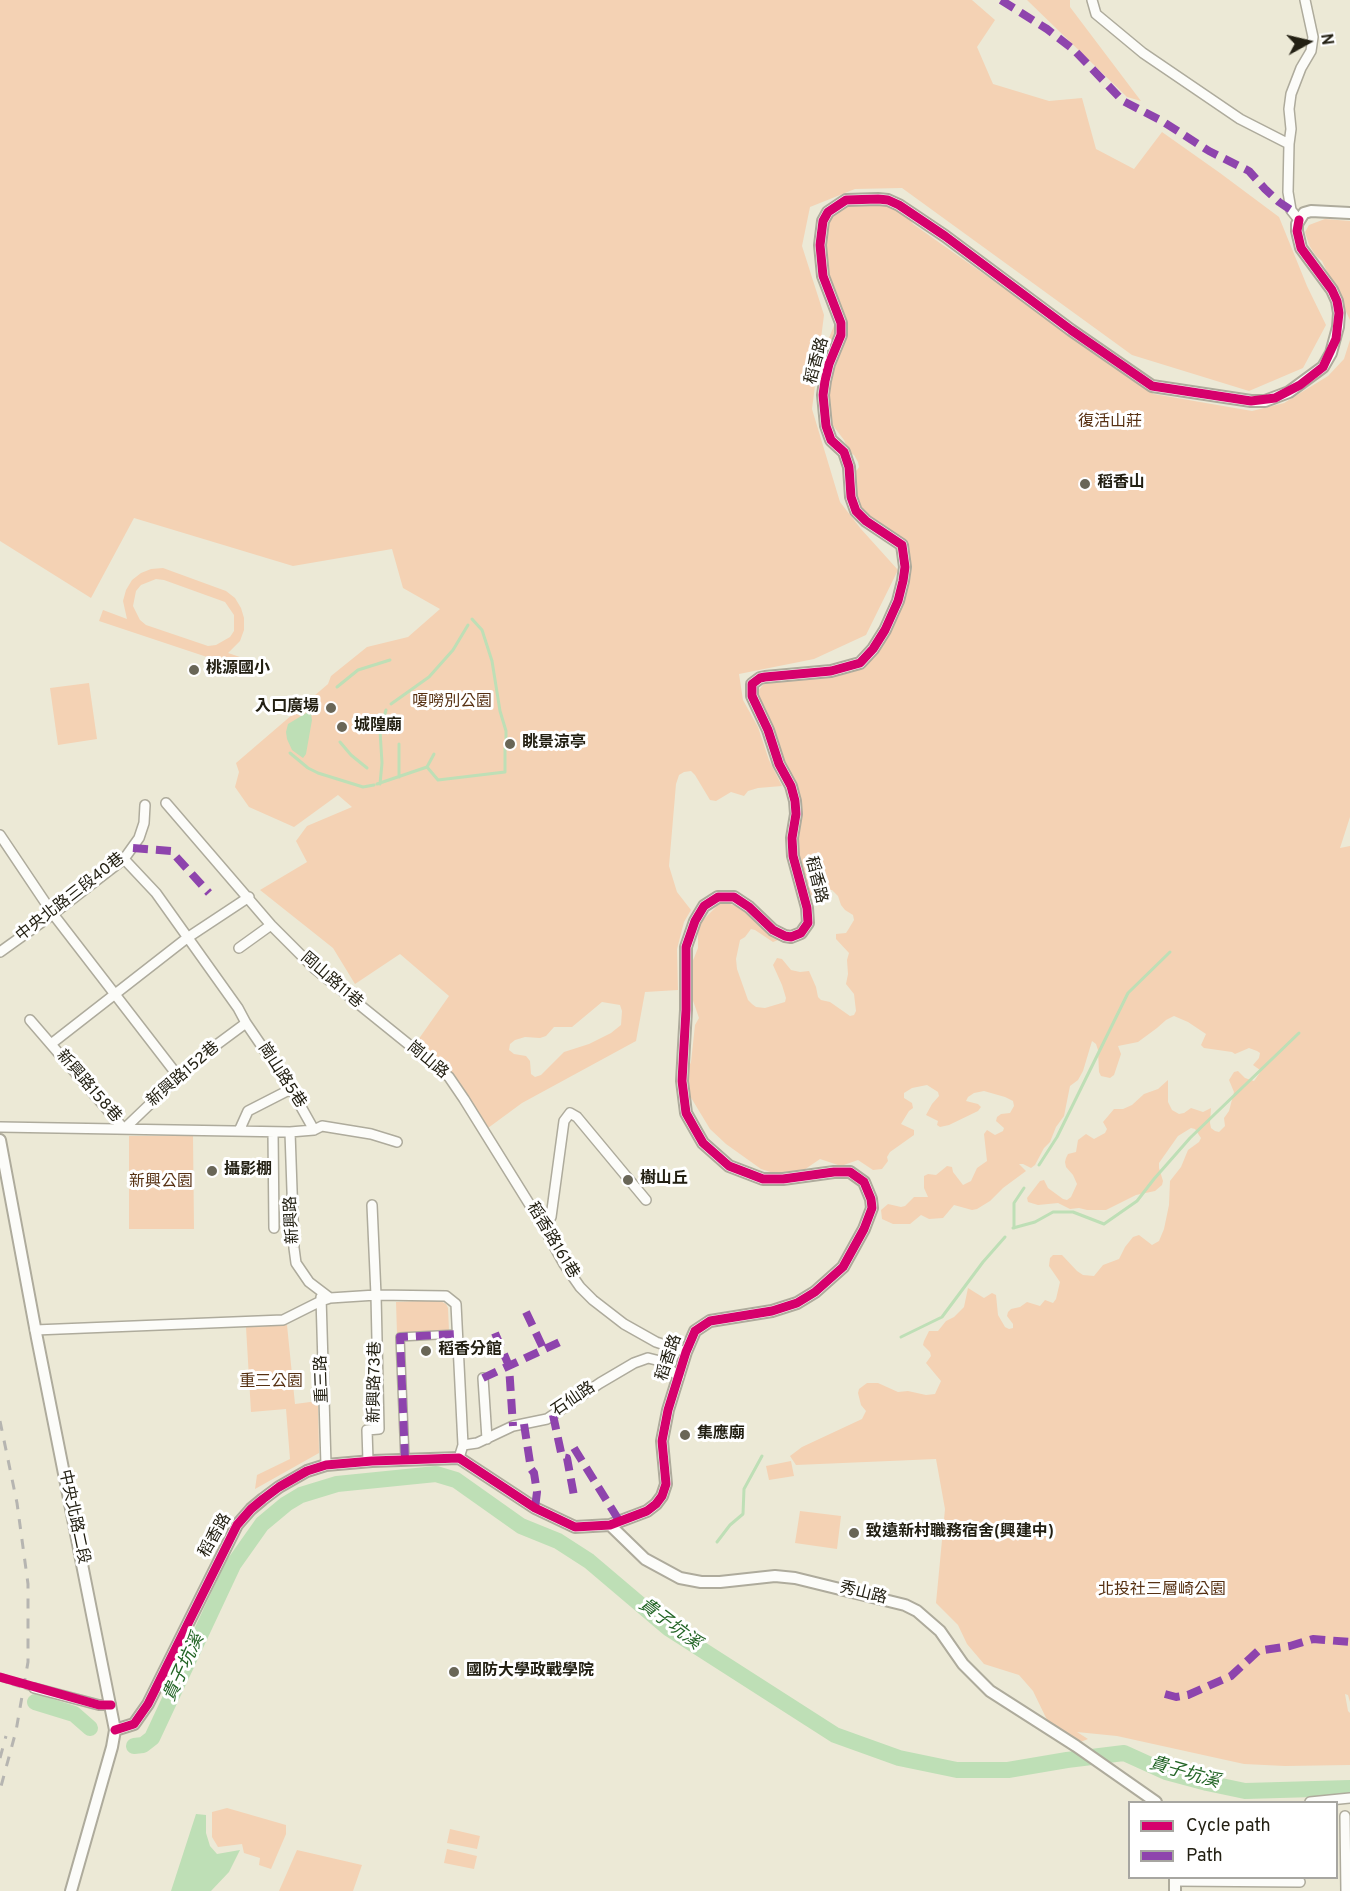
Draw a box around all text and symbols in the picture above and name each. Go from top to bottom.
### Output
north arrow [1278,12,1338,72]
text: N [1315,32,1337,47]
street label: 稻香路 [802,335,834,387]
park label: 復活山莊 [1078,413,1142,433]
place label: 稻香山 [1097,474,1145,494]
marker: 稻香山 [1078,477,1092,491]
place label: 桃源國小 [206,660,270,680]
marker: 桃源國小 [187,663,201,677]
park label: 嗄嘮別公園 [412,693,492,713]
place label: 入口廣場 [255,698,319,718]
marker: 入口廣場 [324,701,338,715]
place label: 城隍廟 [354,717,402,737]
marker: 城隍廟 [335,720,349,734]
place label: 眺景涼亭 [522,734,586,754]
marker: 眺景涼亭 [503,737,517,751]
street label: 中央北路三段40巷 [13,850,129,946]
street label: 稻香路 [800,854,830,906]
street label: 岡山路11巷 [296,949,366,1013]
street label: 新興路152巷 [144,1038,224,1112]
street label: 崗山路 [402,1038,452,1084]
street label: 崗山路5巷 [253,1040,309,1112]
street label: 新興路158巷 [51,1047,125,1127]
place label: 攝影棚 [224,1161,272,1181]
marker: 攝影棚 [205,1164,219,1178]
place label: 樹山丘 [640,1170,688,1190]
park label: 新興公園 [129,1173,193,1193]
marker: 樹山丘 [621,1173,635,1187]
street label: 新興路 [282,1196,304,1244]
street label: 稻香路161巷 [522,1199,582,1283]
street label: 稻香路 [653,1332,687,1384]
street label: 新興路73巷 [366,1341,386,1423]
place label: 稻香分館 [438,1341,502,1361]
marker: 稻香分館 [419,1344,433,1358]
street label: 重三路 [313,1355,333,1403]
park label: 重三公園 [239,1373,303,1393]
street label: 石仙路 [549,1379,599,1421]
place label: 集應廟 [697,1425,745,1445]
marker: 集應廟 [678,1428,692,1442]
street label: 中央北路二段 [54,1468,92,1566]
street label: 稻香路 [196,1510,236,1562]
place label: 致遠新村職務宿舍(興建中) [866,1523,1054,1543]
marker: 致遠新村職務宿舍(興建中) [847,1526,861,1540]
street label: 秀山路 [837,1579,889,1609]
park label: 北投社三層崎公園 [1098,1581,1226,1601]
water label: 貴子坑溪 [634,1595,704,1655]
water label: 貴子坑溪 [160,1631,210,1705]
place label: 國防大學政戰學院 [466,1662,594,1682]
marker: 國防大學政戰學院 [447,1665,461,1679]
water label: 貴子坑溪 [1146,1754,1222,1794]
legend [1128,1801,1338,1879]
text: Cycle path [1186,1815,1271,1838]
text: Path [1186,1845,1223,1868]

